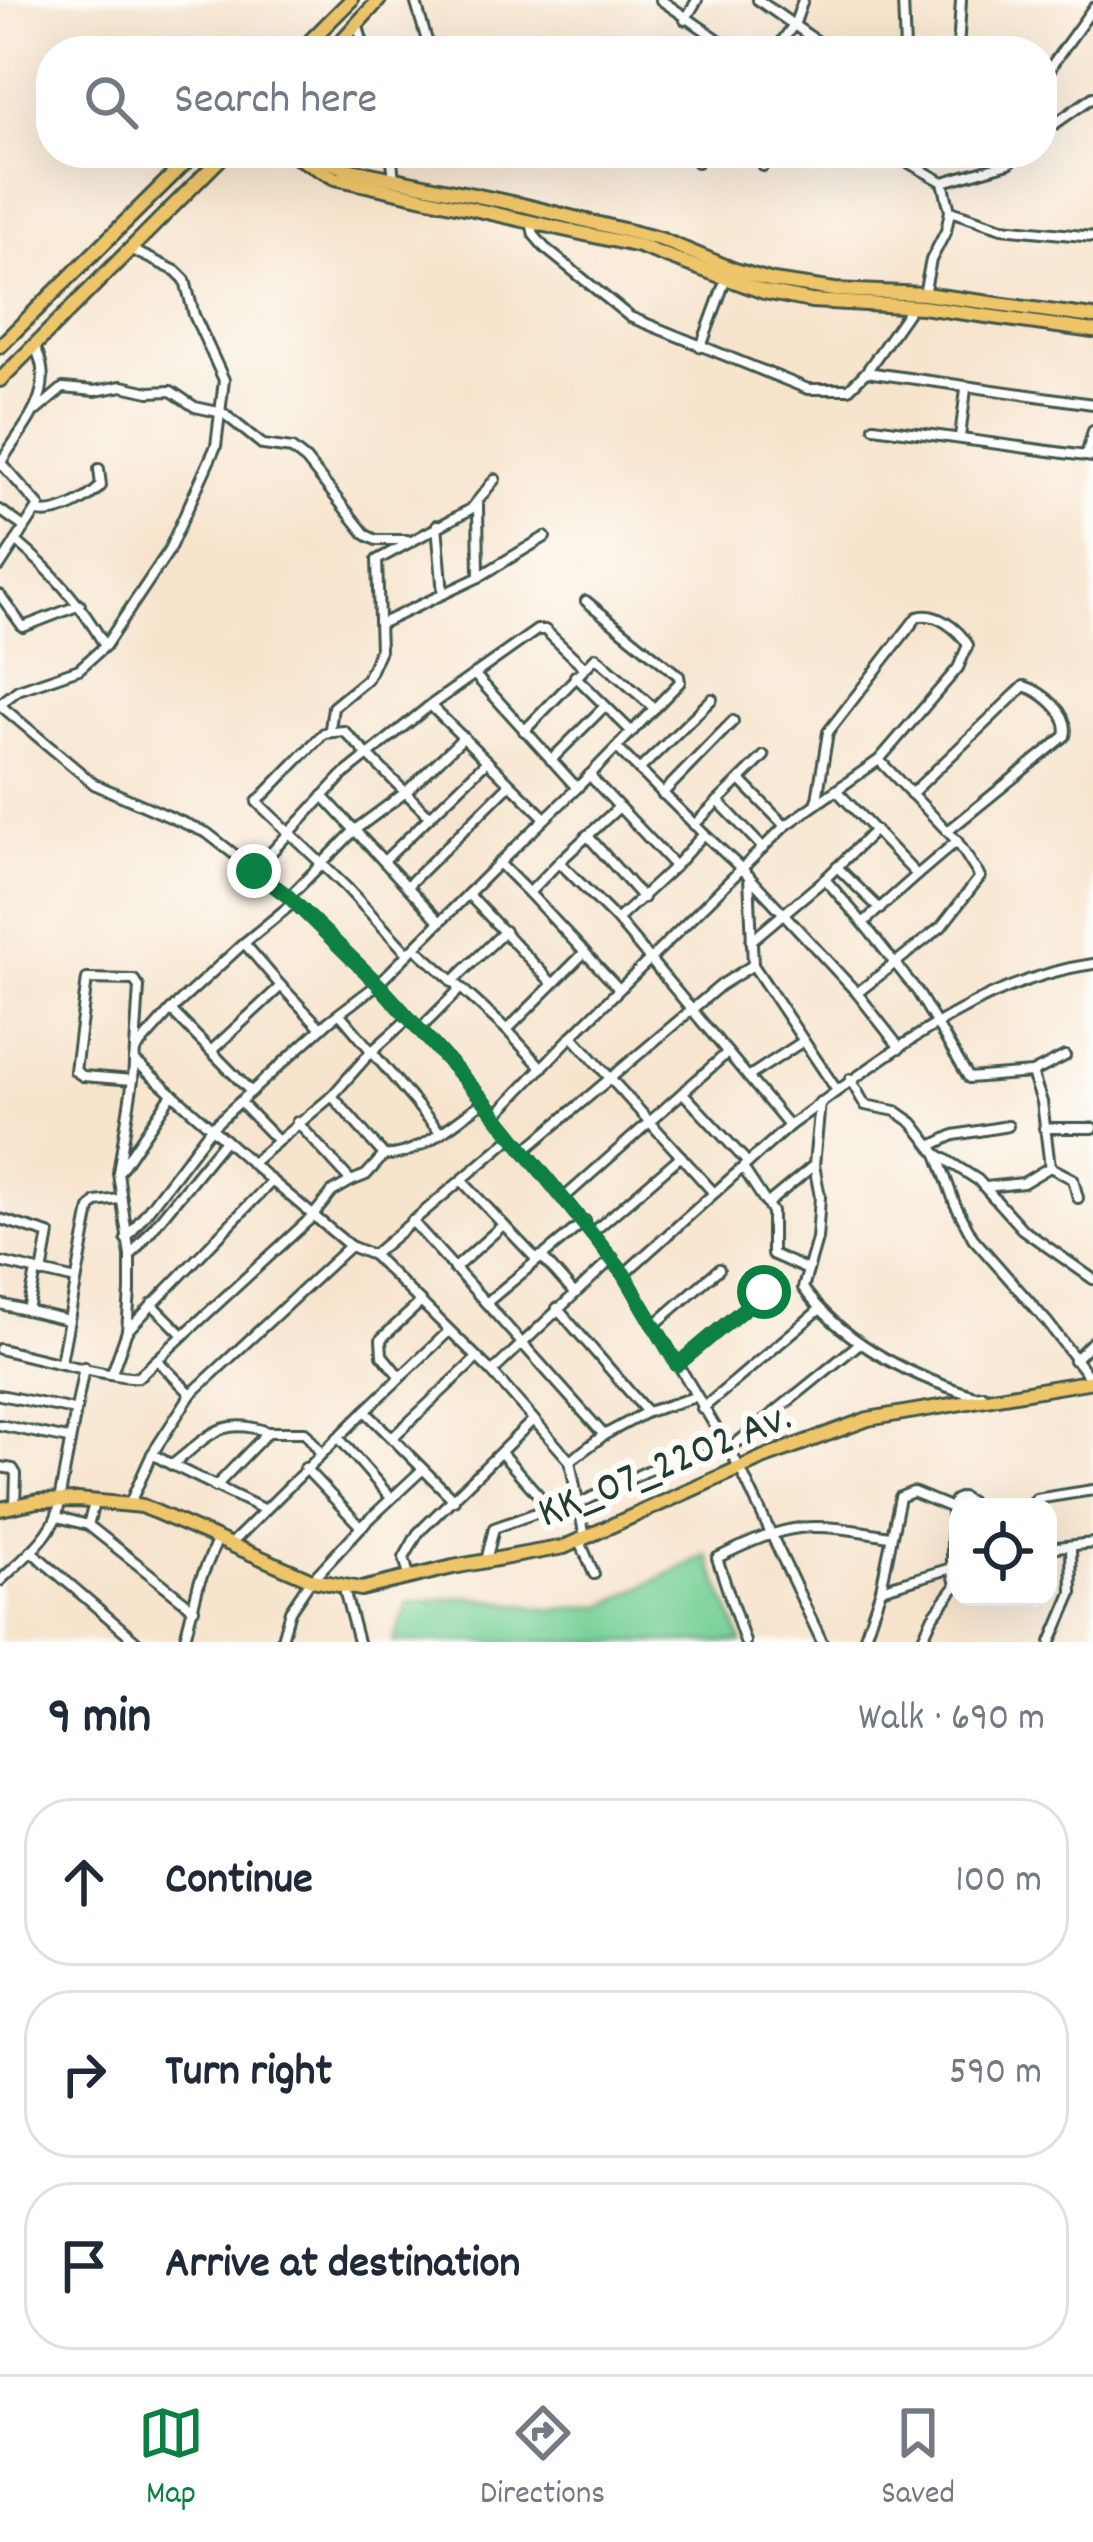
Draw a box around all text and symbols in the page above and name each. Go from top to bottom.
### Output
search box [36,36,1057,168]
icon: search [78,69,144,135]
text: Search here [174,70,377,134]
route end [227,844,281,898]
route start [737,1265,791,1319]
street label: KK_07_2202 Av. [529,1388,802,1547]
map controls [949,1498,1057,1606]
button: locate [949,1498,1057,1606]
text: 9 min [48,1684,151,1756]
text: Walk · 690 m [858,1693,1045,1748]
icon: ahead [51,1849,117,1915]
text: Continue [165,1850,313,1914]
text: 100 m [955,1855,1042,1910]
icon: right [51,2041,117,2107]
text: Turn right [165,2042,332,2106]
text: 590 m [949,2047,1042,2102]
icon: arrive [51,2233,117,2299]
text: Arrive at destination [165,2234,520,2298]
tab: Map [138,2400,204,2519]
tab: Directions [480,2400,605,2519]
tab: Saved [881,2400,955,2519]

